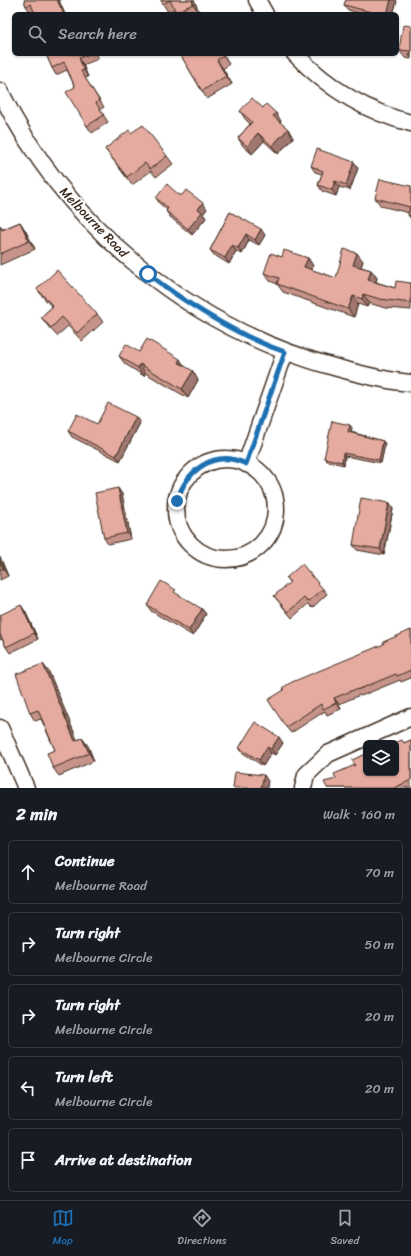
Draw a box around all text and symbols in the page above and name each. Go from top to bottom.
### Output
search box [12,12,399,56]
text: Search here [58,21,137,47]
icon: search [26,23,48,45]
street label: Melbourne Road [54,181,135,264]
route start [139,265,157,283]
route end [168,492,186,510]
map controls [363,740,399,776]
button: layers [363,740,399,776]
text: 2 min [16,799,57,829]
text: Walk · 160 m [323,803,395,826]
text: Continue [55,848,115,874]
icon: ahead [17,861,39,883]
text: 70 m [365,861,394,884]
text: Melbourne Road [55,874,147,897]
text: Turn right [55,920,120,946]
icon: right [17,933,39,955]
text: 50 m [364,933,394,956]
text: Melbourne Circle [55,946,152,969]
text: Turn right [55,992,120,1018]
icon: right [17,1005,39,1027]
text: 20 m [365,1005,394,1028]
text: Melbourne Circle [55,1018,152,1041]
text: Turn left [55,1064,113,1090]
icon: left [17,1077,39,1099]
text: 20 m [365,1077,394,1100]
text: Melbourne Circle [55,1090,152,1113]
text: Arrive at destination [55,1147,192,1173]
icon: arrive [17,1149,39,1171]
tab: Map [52,1207,74,1250]
tab: Directions [177,1207,227,1250]
tab: Saved [330,1207,359,1250]

